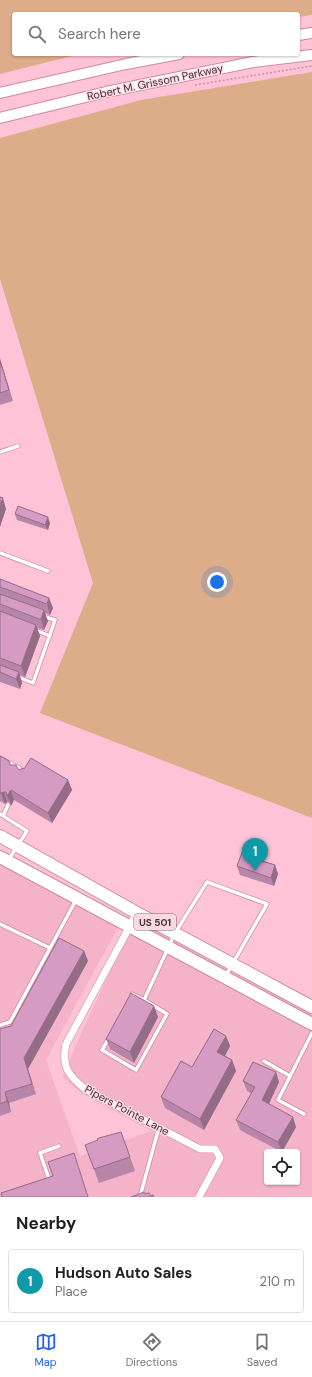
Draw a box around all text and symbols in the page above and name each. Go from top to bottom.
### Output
search box [12,12,300,56]
icon: search [26,23,48,45]
text: Search here [58,24,141,44]
street label: Robert M. Grissom Parkway [86,61,224,103]
your location [207,572,227,592]
pin: 1 [242,838,268,871]
road number: US 501 [134,914,176,930]
street label: Pipers Pointe Lane [82,1082,172,1138]
map controls [264,1149,300,1185]
button: locate [264,1149,300,1185]
text: Nearby [16,1212,76,1234]
text: Hudson Auto Sales [55,1263,192,1283]
text: 1 [28,1273,32,1290]
text: 210 m [260,1273,295,1290]
text: Place [55,1283,87,1300]
tab: Map [35,1331,57,1369]
tab: Directions [126,1331,178,1369]
tab: Saved [247,1331,277,1369]

